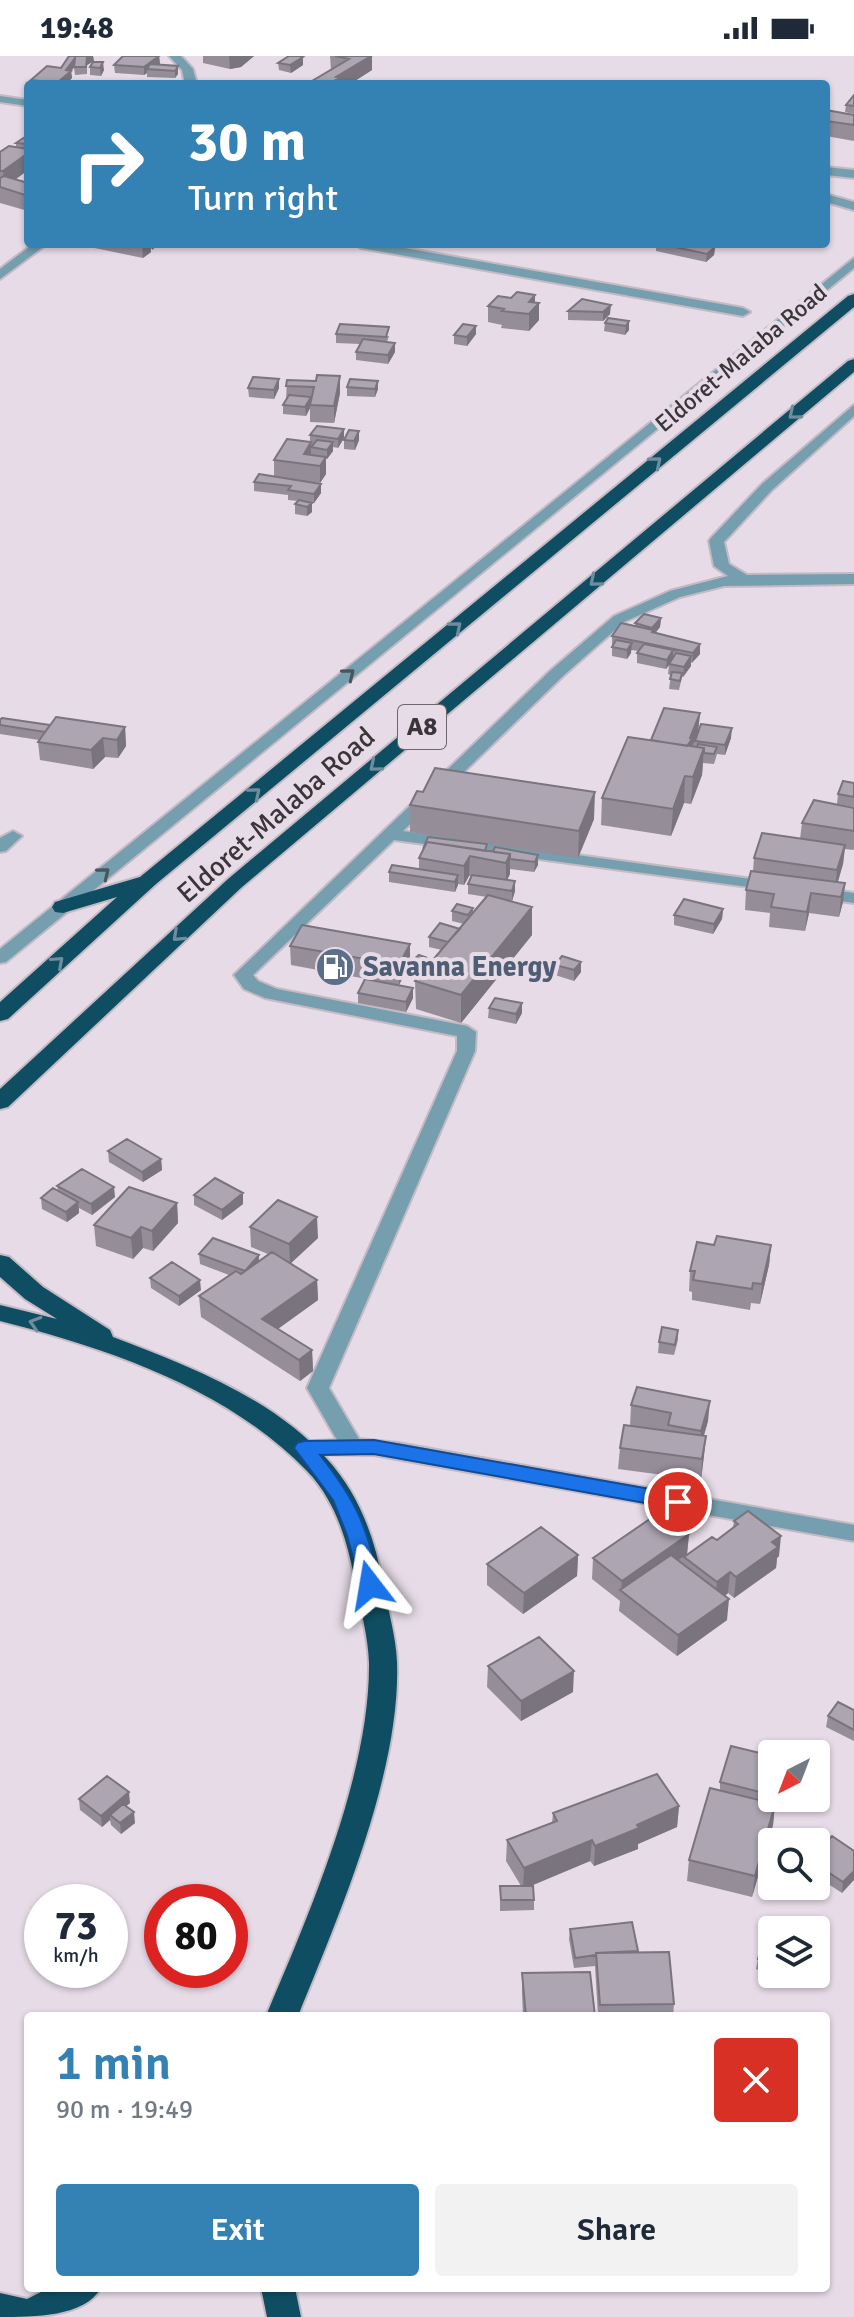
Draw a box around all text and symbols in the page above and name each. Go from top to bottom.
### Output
text: 19:48 [40,10,114,47]
text: 30 m [188,107,306,176]
icon: right [56,112,160,216]
text: Turn right [188,176,338,221]
street label: Eldoret-Malaba Road [649,277,833,439]
one-way arrow [789,404,804,419]
one-way arrow [647,457,662,472]
one-way arrow [590,571,604,586]
one-way arrow [447,622,461,637]
one-way arrow [340,669,354,684]
road number: A8 [398,705,446,749]
street label: Eldoret-Malaba Road [170,720,382,910]
one-way arrow [369,756,384,771]
one-way arrow [246,788,261,803]
one-way arrow [95,869,110,883]
one-way arrow [173,927,187,942]
fuel station icon: Savanna Energy [314,946,356,988]
place label: Savanna Energy [363,950,556,984]
one-way arrow [49,957,64,972]
one-way arrow [29,1316,43,1332]
pin [644,1468,712,1536]
icon: arrive [656,1480,700,1524]
position arrow [328,1543,412,1627]
north arrow [758,1740,830,1812]
map controls [758,1740,830,1988]
button: search [758,1828,830,1900]
speed limit sign: 80 [144,1884,248,1988]
text: 73 [54,1901,98,1951]
button: layers [758,1916,830,1988]
text: km/h [53,1943,99,1968]
text: 1 min [56,2034,171,2093]
button: close [714,2038,798,2122]
text: 90 m · 19:49 [56,2094,193,2126]
button: Exit [56,2184,419,2276]
button: Share [435,2184,798,2276]

